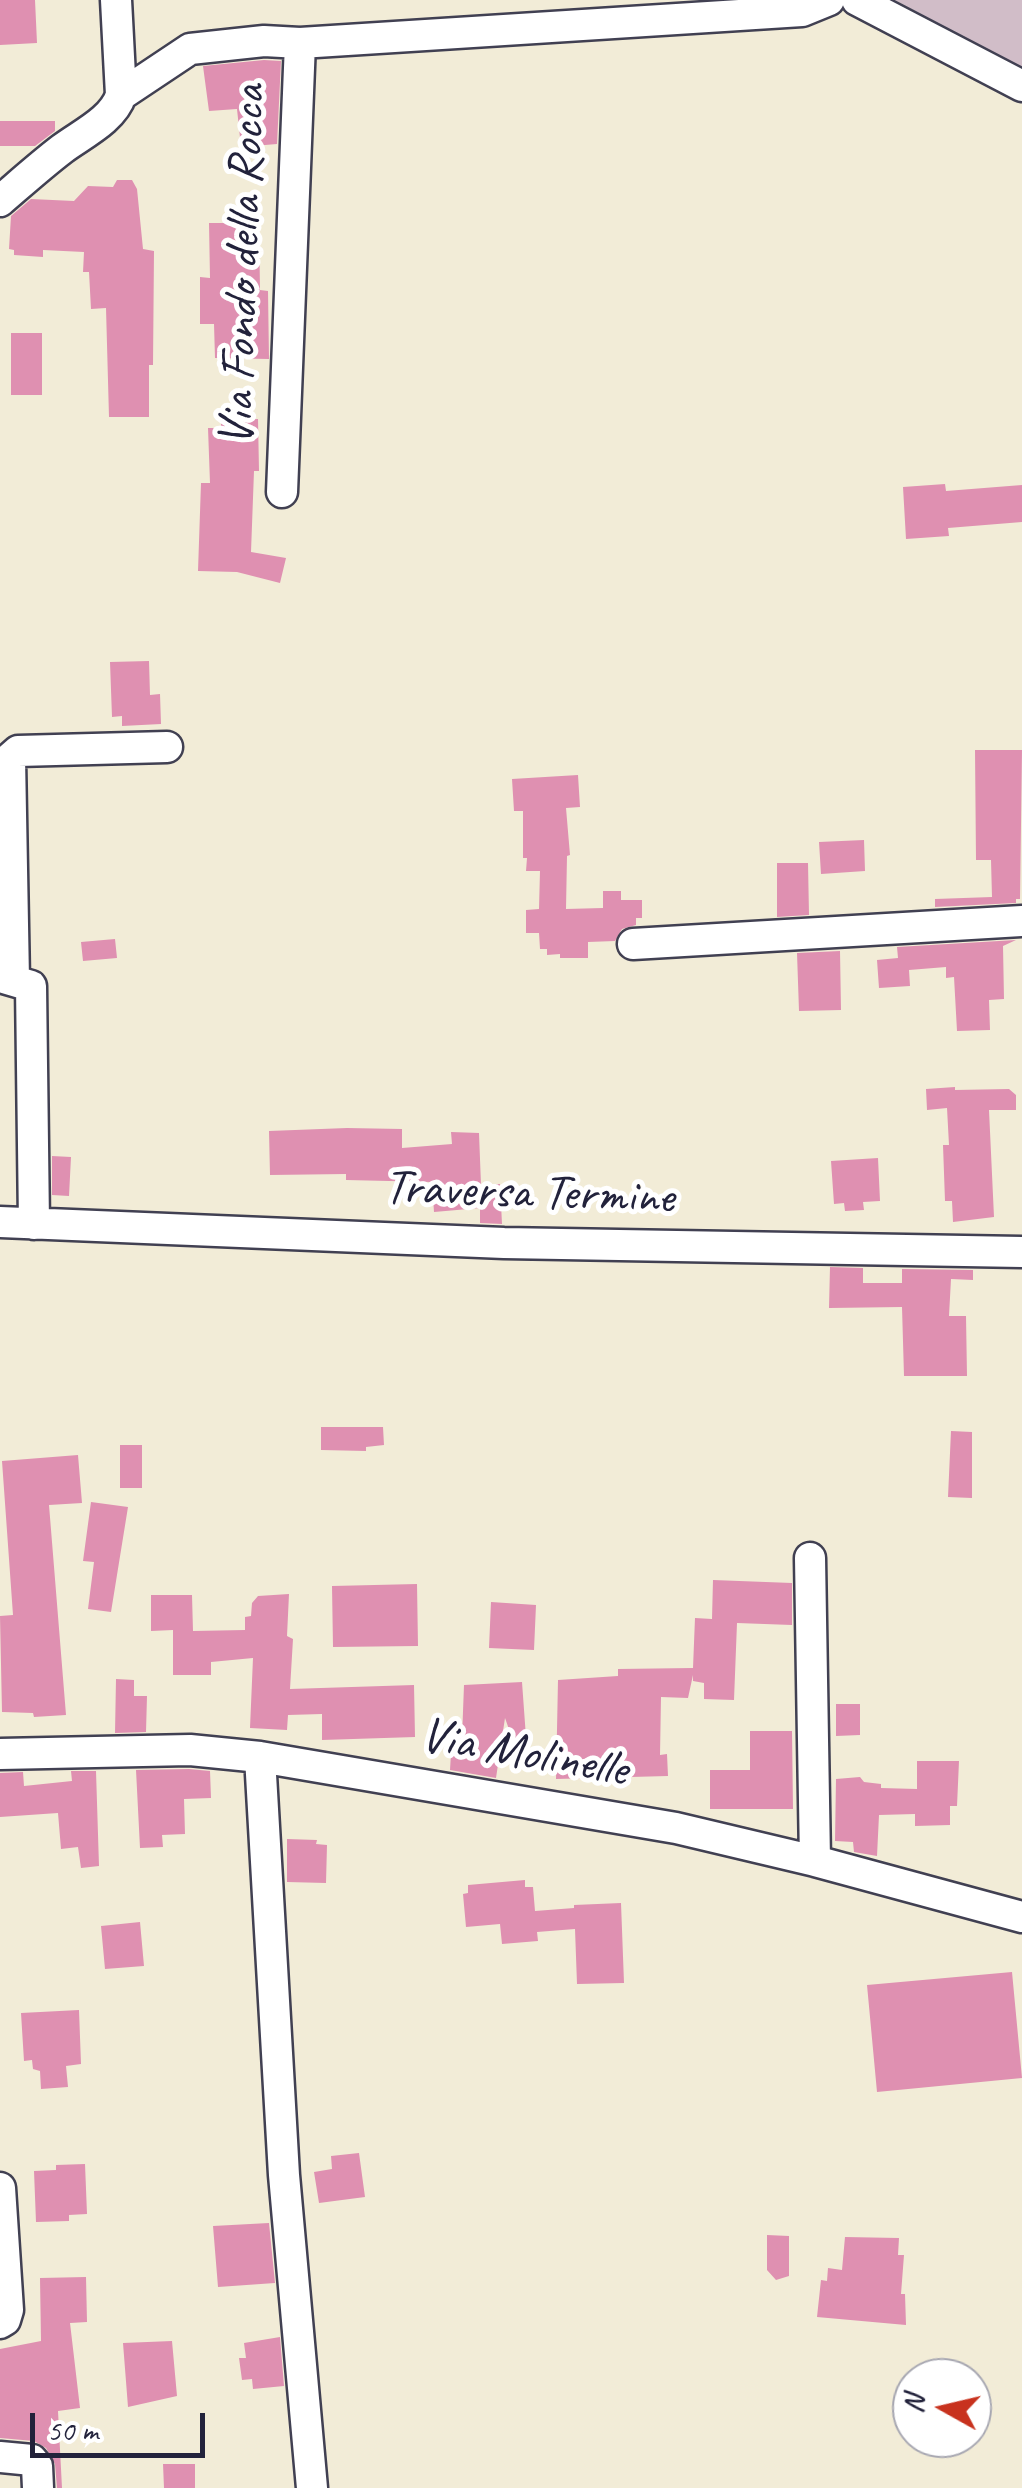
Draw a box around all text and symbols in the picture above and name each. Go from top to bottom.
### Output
street label: Via Fondo della Rocca [208,84,280,448]
street label: Traversa Termine [383,1159,675,1229]
street label: Via Molinelle [416,1706,632,1802]
north arrow [892,2358,992,2458]
scale bar [35,2393,210,2455]
text: N [895,2393,932,2415]
text: 50 m [47,2411,98,2449]

